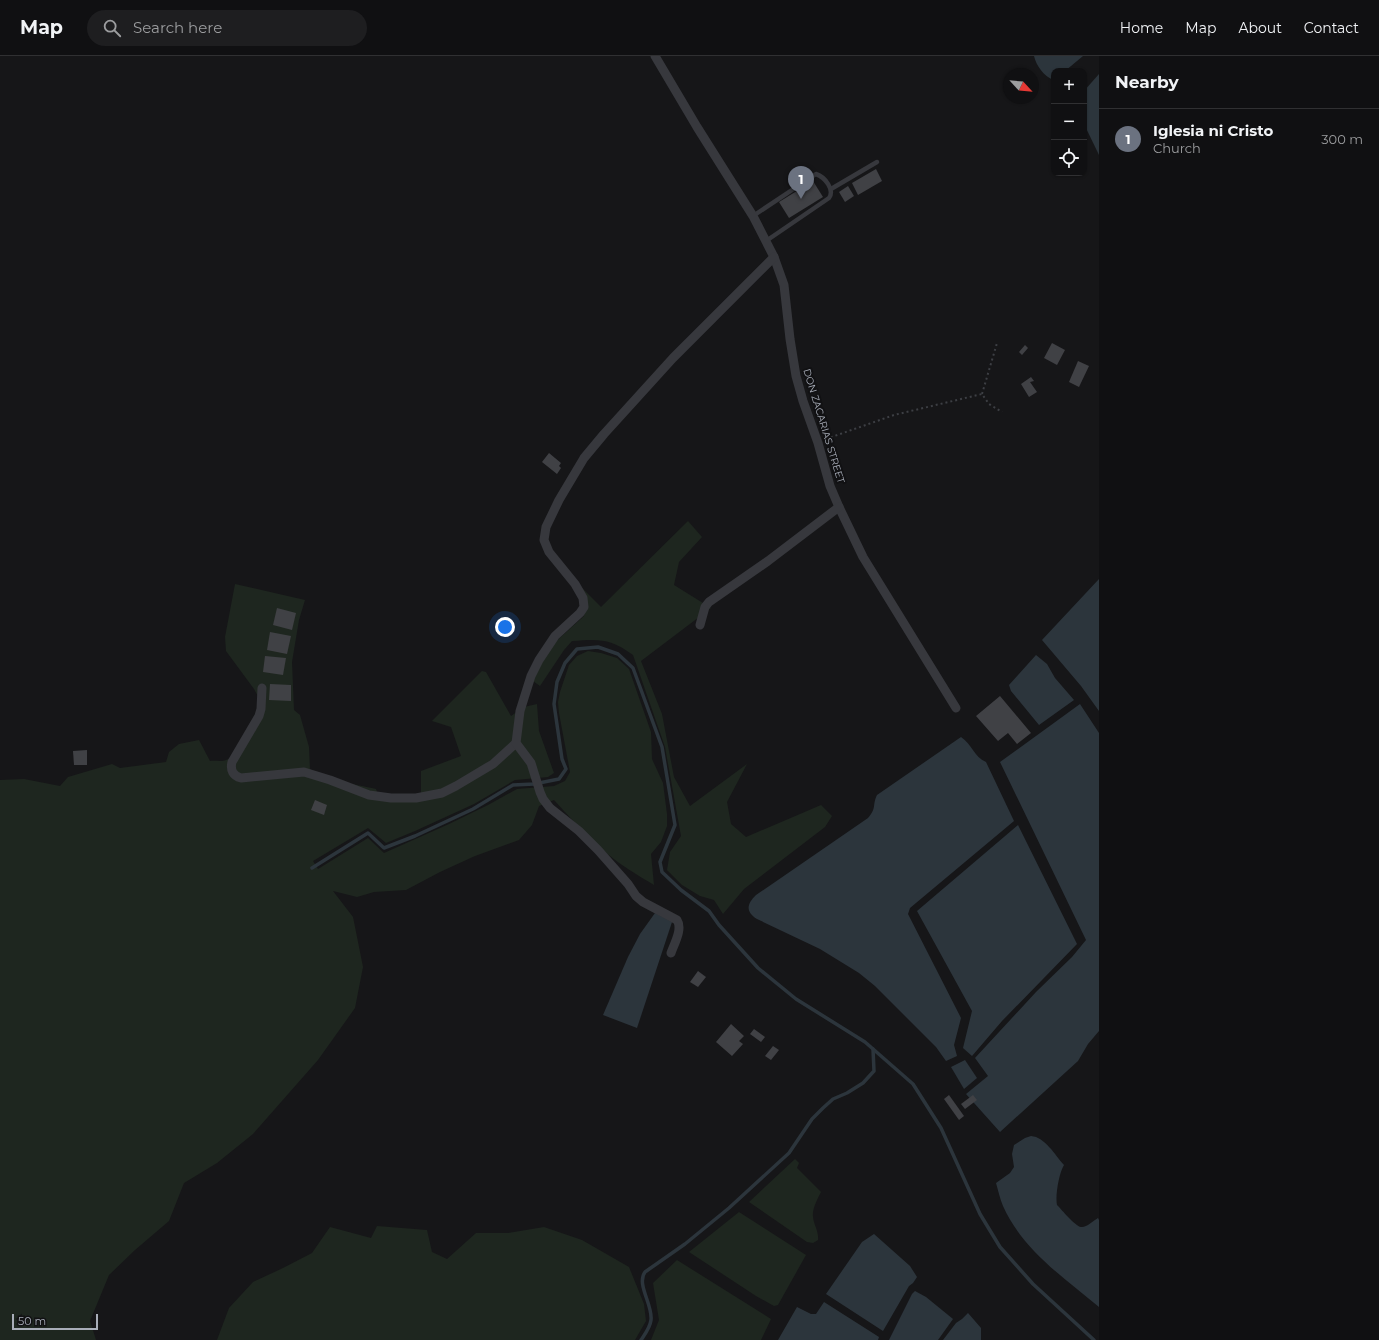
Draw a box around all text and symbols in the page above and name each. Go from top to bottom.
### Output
search box [87,10,367,46]
text: Map [20,16,63,39]
icon: search [101,17,123,39]
text: Search here [133,18,222,37]
text: Home [1120,19,1163,37]
text: Map [1185,19,1216,37]
text: About [1238,19,1282,37]
text: Contact [1304,19,1359,37]
north arrow [1003,68,1039,104]
map controls [1051,68,1087,176]
button: + [1051,68,1087,104]
text: Nearby [1115,72,1179,92]
button: − [1051,104,1087,140]
text: Iglesia ni Cristo [1153,121,1273,140]
text: 1 [1125,131,1131,147]
text: 300 m [1321,131,1363,147]
button: locate [1051,140,1087,176]
text: Church [1153,140,1201,156]
pin: 1 [788,166,814,199]
street label: DON ZACARIAS STREET [800,367,848,485]
your location [495,617,515,637]
scale bar [12,1312,98,1331]
text: 50 m [18,1314,46,1328]

